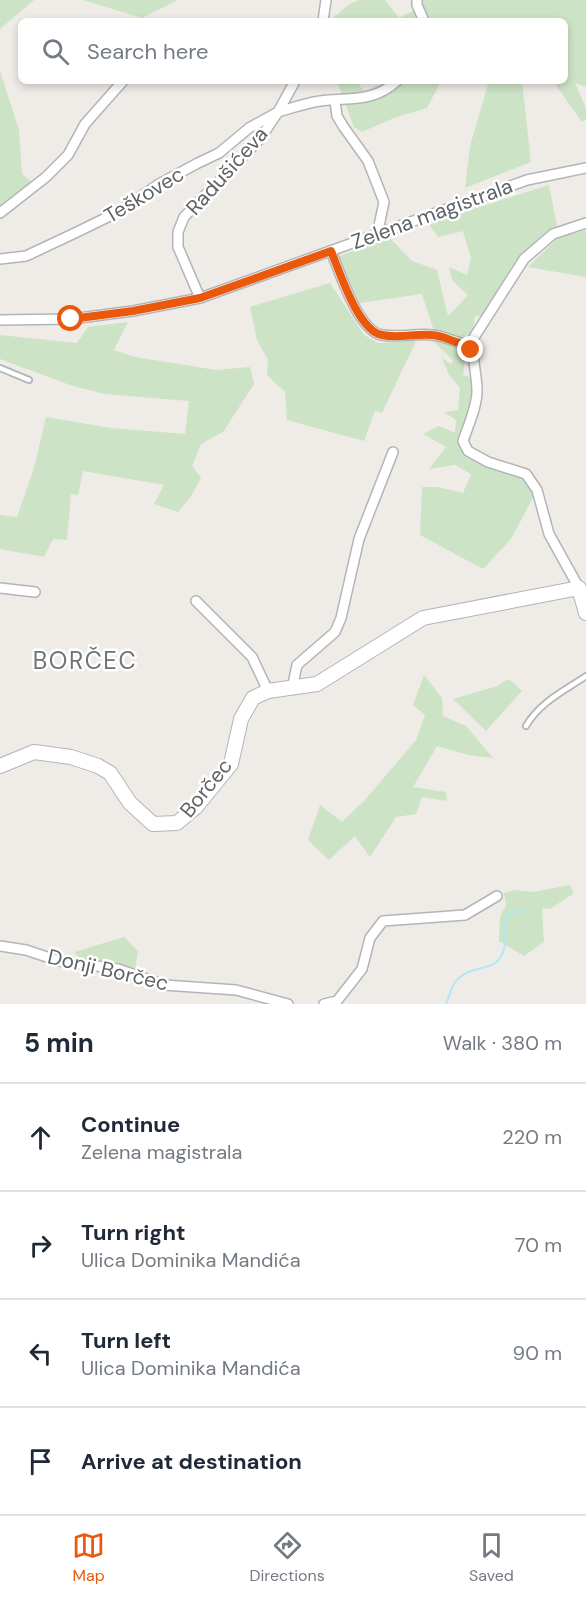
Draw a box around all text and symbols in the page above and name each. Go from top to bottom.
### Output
search box [18,18,568,84]
icon: search [39,35,72,68]
text: Search here [87,37,208,66]
street label: Radušićeva [180,121,274,221]
street label: Teškovec [99,160,189,230]
street label: Zelena magistrala [348,172,516,256]
route start [57,305,83,331]
route end [457,336,483,362]
district label: BORČEC [33,645,137,676]
street label: Borčec [174,753,238,823]
street label: Donji Borčec [45,943,171,997]
text: 5 min [24,1026,94,1060]
text: Walk · 380 m [443,1030,562,1056]
text: Continue [81,1110,180,1139]
icon: ahead [24,1121,57,1154]
text: 220 m [502,1124,562,1150]
text: Zelena magistrala [81,1139,242,1165]
text: Turn right [81,1218,186,1247]
icon: right [24,1229,57,1262]
text: 70 m [515,1232,562,1258]
text: Ulica Dominika Mandića [81,1247,301,1273]
text: Turn left [81,1326,171,1355]
icon: left [24,1337,57,1370]
text: 90 m [513,1340,562,1366]
text: Ulica Dominika Mandića [81,1355,301,1381]
icon: arrive [24,1445,57,1478]
text: Arrive at destination [81,1447,302,1476]
tab: Map [72,1529,105,1586]
tab: Directions [249,1529,325,1586]
tab: Saved [469,1529,514,1586]

